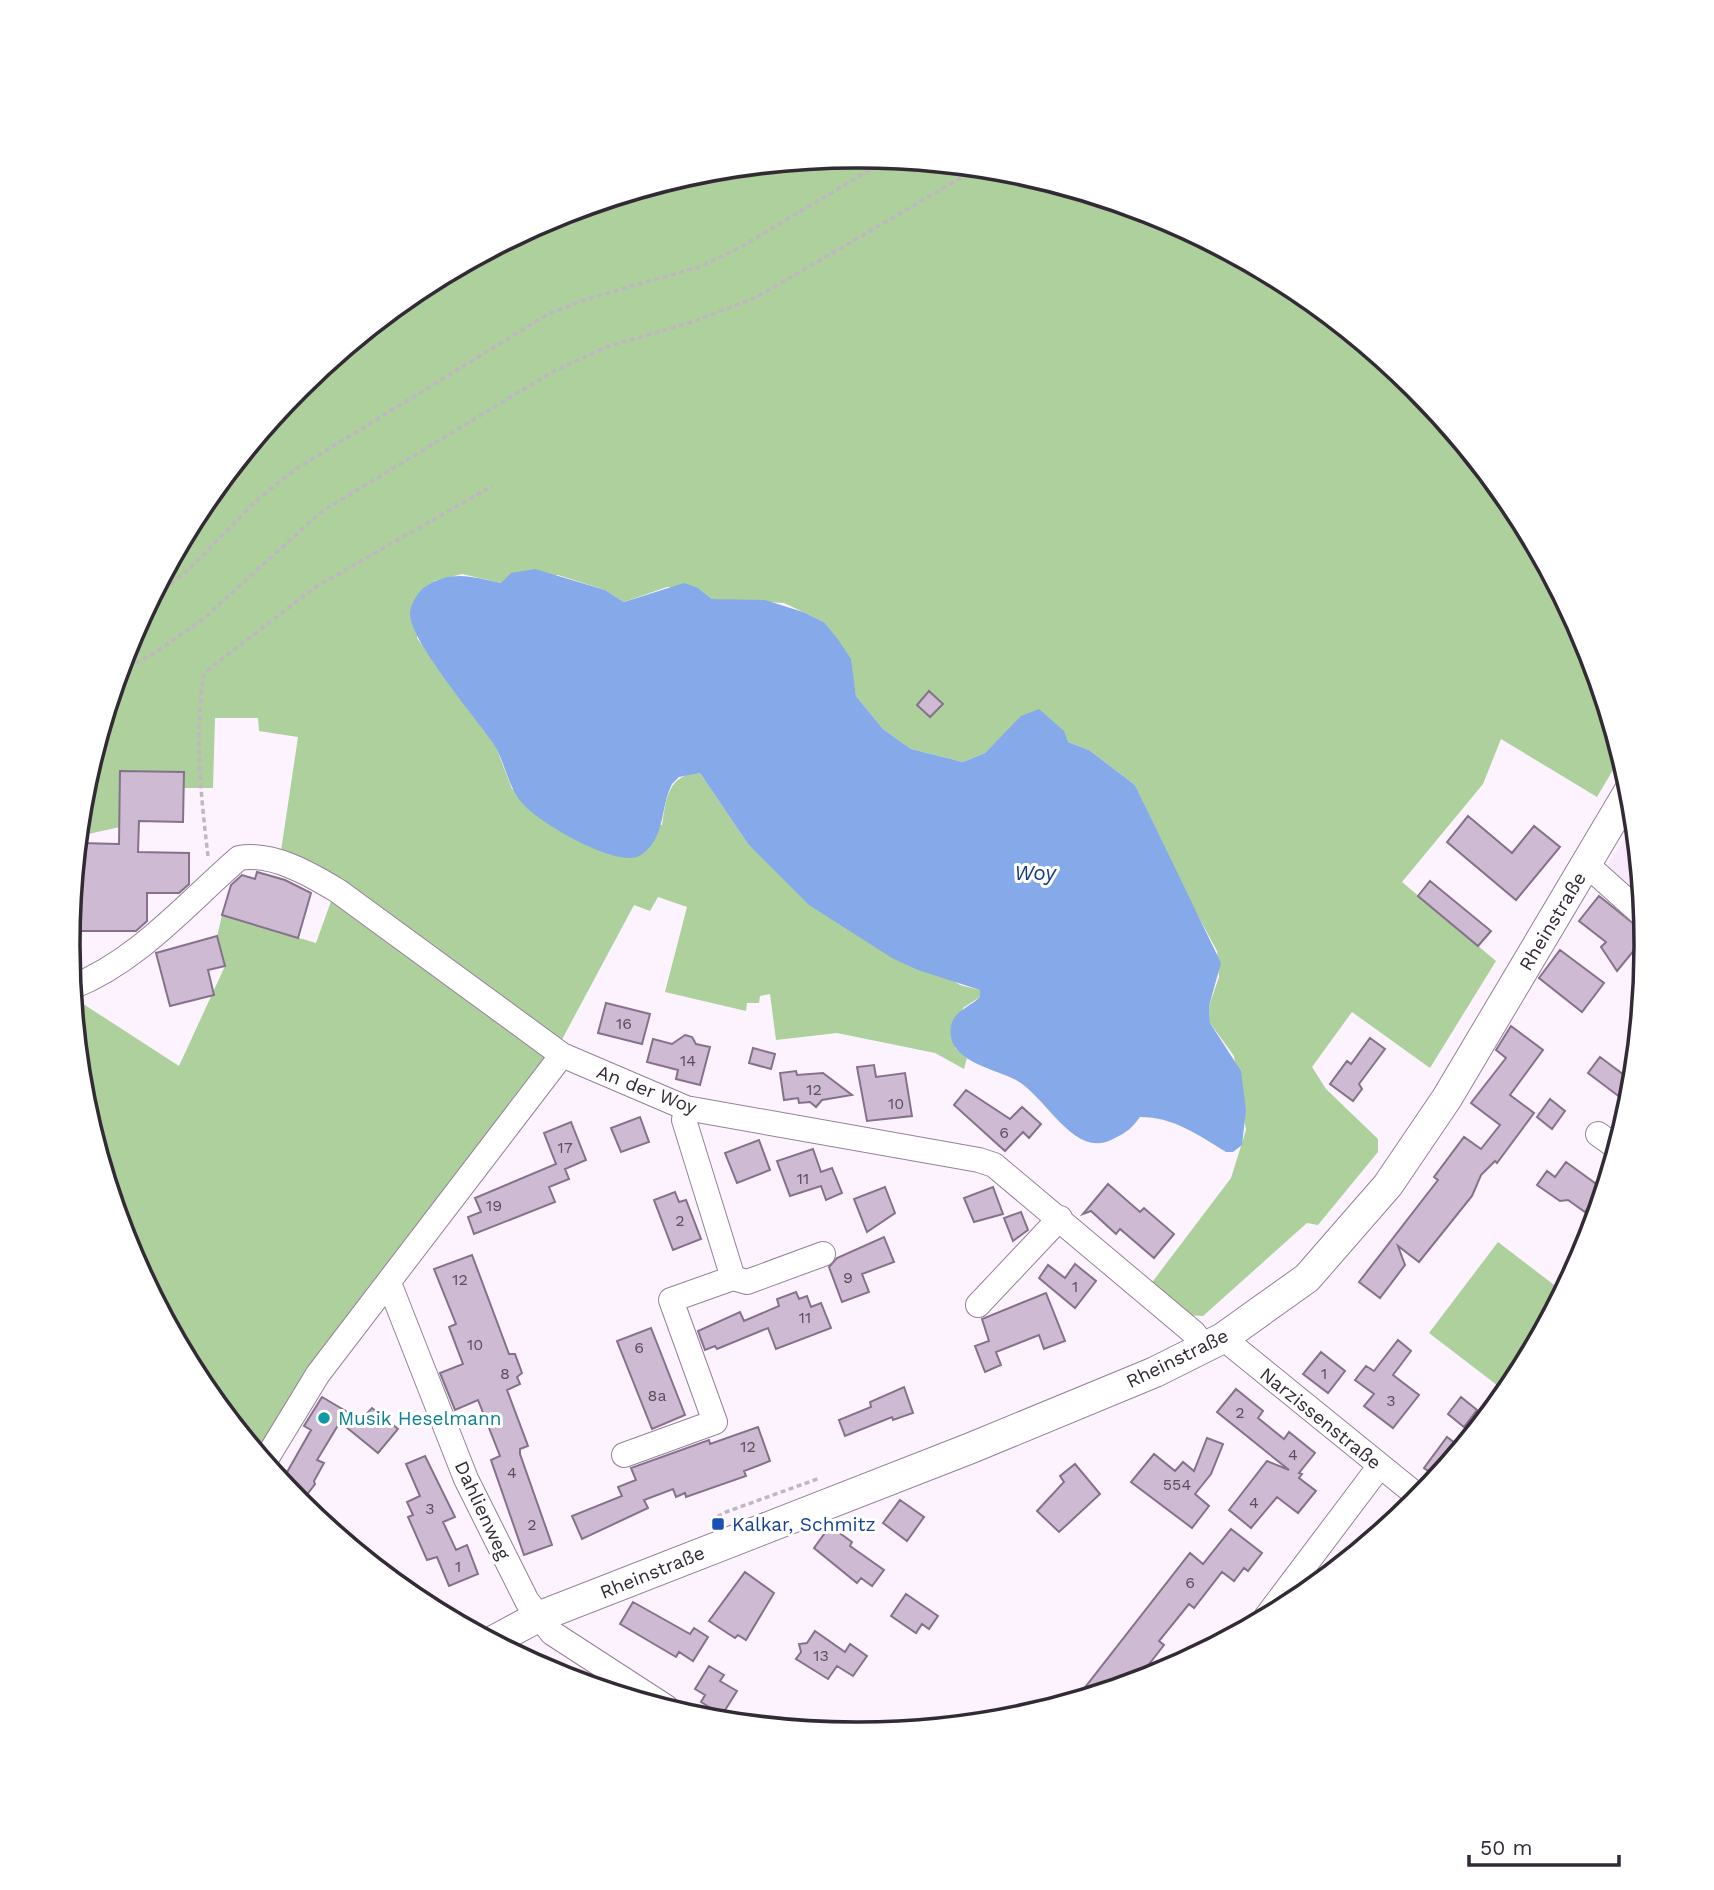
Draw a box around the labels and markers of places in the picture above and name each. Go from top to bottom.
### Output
place label: Musik Heselmann [338,1407,502,1430]
marker: Musik Heselmann [316,1410,332,1426]
place label: Kalkar, Schmitz [732,1513,876,1536]
marker: Kalkar, Schmitz [710,1516,726,1532]

